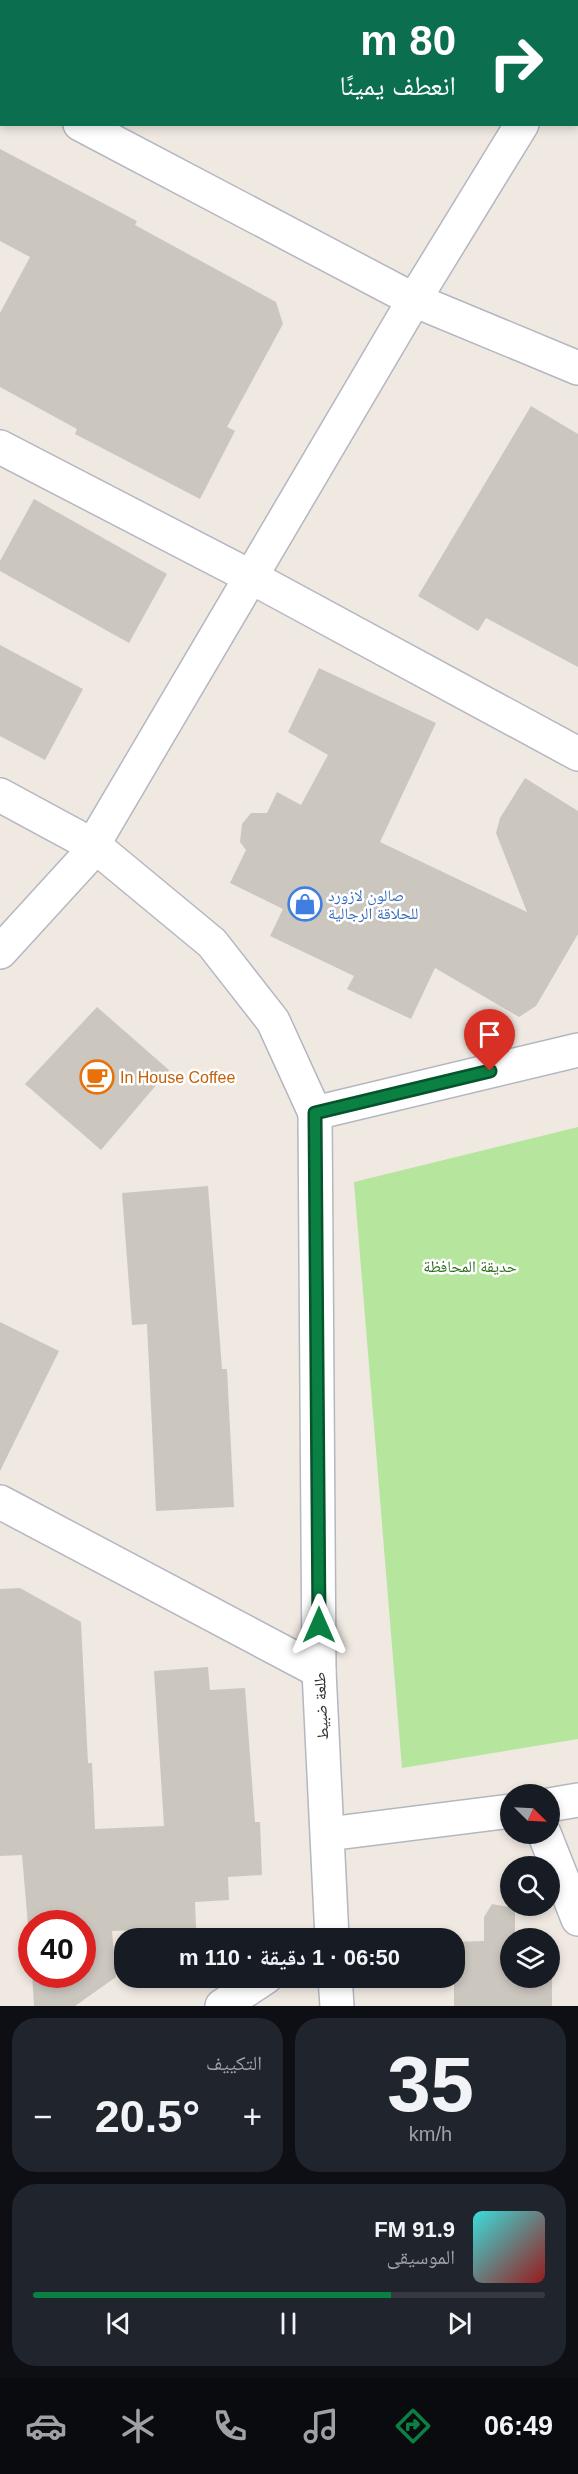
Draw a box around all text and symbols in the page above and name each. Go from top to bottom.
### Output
text: 80 m [360,17,456,64]
icon: right [477,24,555,102]
text: انعطف يمينًا [340,71,456,101]
shop icon: صالون لازورد للحلاقة الرجالية [287,886,323,922]
place label: صالون لازورد للحلاقة الرجالية [328,887,418,923]
pin [464,1009,515,1071]
icon: arrive [473,1018,506,1051]
cafe icon: In House Coffee [79,1059,115,1095]
place label: In House Coffee [120,1069,235,1086]
park label: حديقة المحافظة [423,1258,517,1275]
position arrow [287,1593,351,1657]
street label: طلعة ضبيط [311,1671,332,1740]
north arrow [500,1784,560,1844]
map controls [500,1784,560,1988]
button: search [500,1856,560,1916]
speed limit sign: 40 [18,1910,96,1988]
button: layers [500,1928,560,1988]
text: 06:50 · 1 دقيقة · 110 m [179,1945,400,1970]
text: 35 [387,2040,474,2128]
text: التكييف [206,2052,262,2074]
text: 20.5° [95,2091,200,2142]
text: − [33,2098,52,2135]
text: + [243,2098,262,2135]
text: km/h [409,2123,452,2145]
text: 91.9 FM [374,2217,455,2242]
text: الموسيقى [387,2246,455,2268]
icon: previous [102,2307,135,2340]
icon: pause [272,2307,305,2340]
icon: next [443,2307,476,2340]
icon: car [25,2405,67,2447]
icon: climate [117,2405,159,2447]
icon: phone [209,2405,251,2447]
icon: music [300,2405,342,2447]
icon: directions [392,2405,434,2447]
text: 06:49 [484,2411,553,2441]

